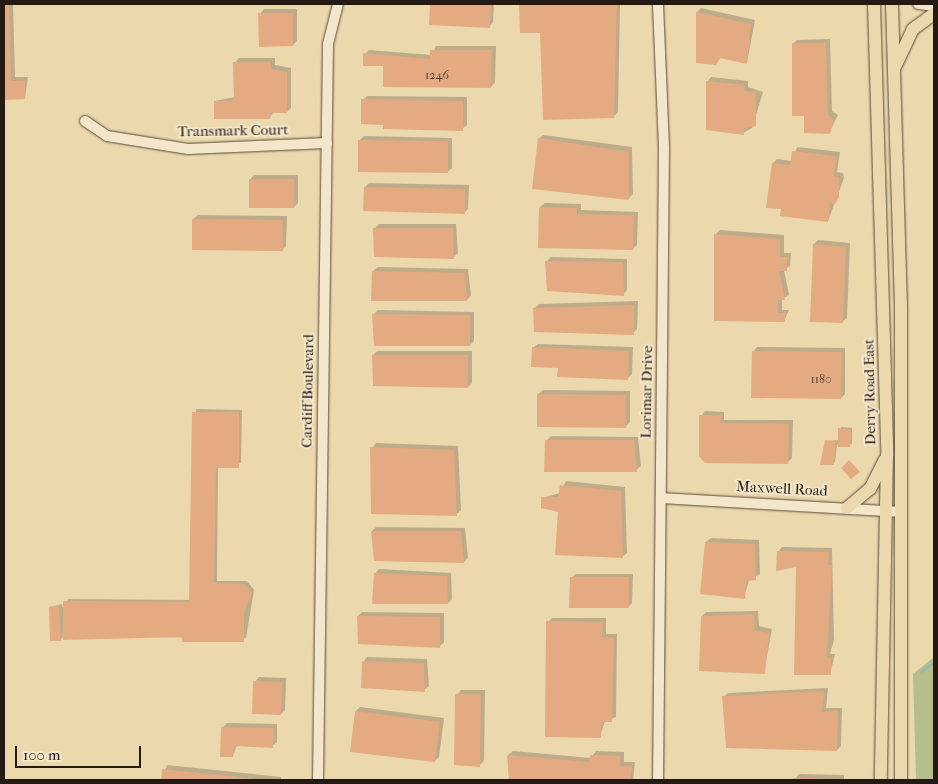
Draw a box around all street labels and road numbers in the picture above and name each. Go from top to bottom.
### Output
street label: Transmark Court [177,121,289,141]
street label: Cardiff Boulevard [298,334,318,448]
street label: Derry Road East [860,339,880,445]
street label: Lorimar Drive [637,345,657,439]
street label: Maxwell Road [736,478,828,500]

